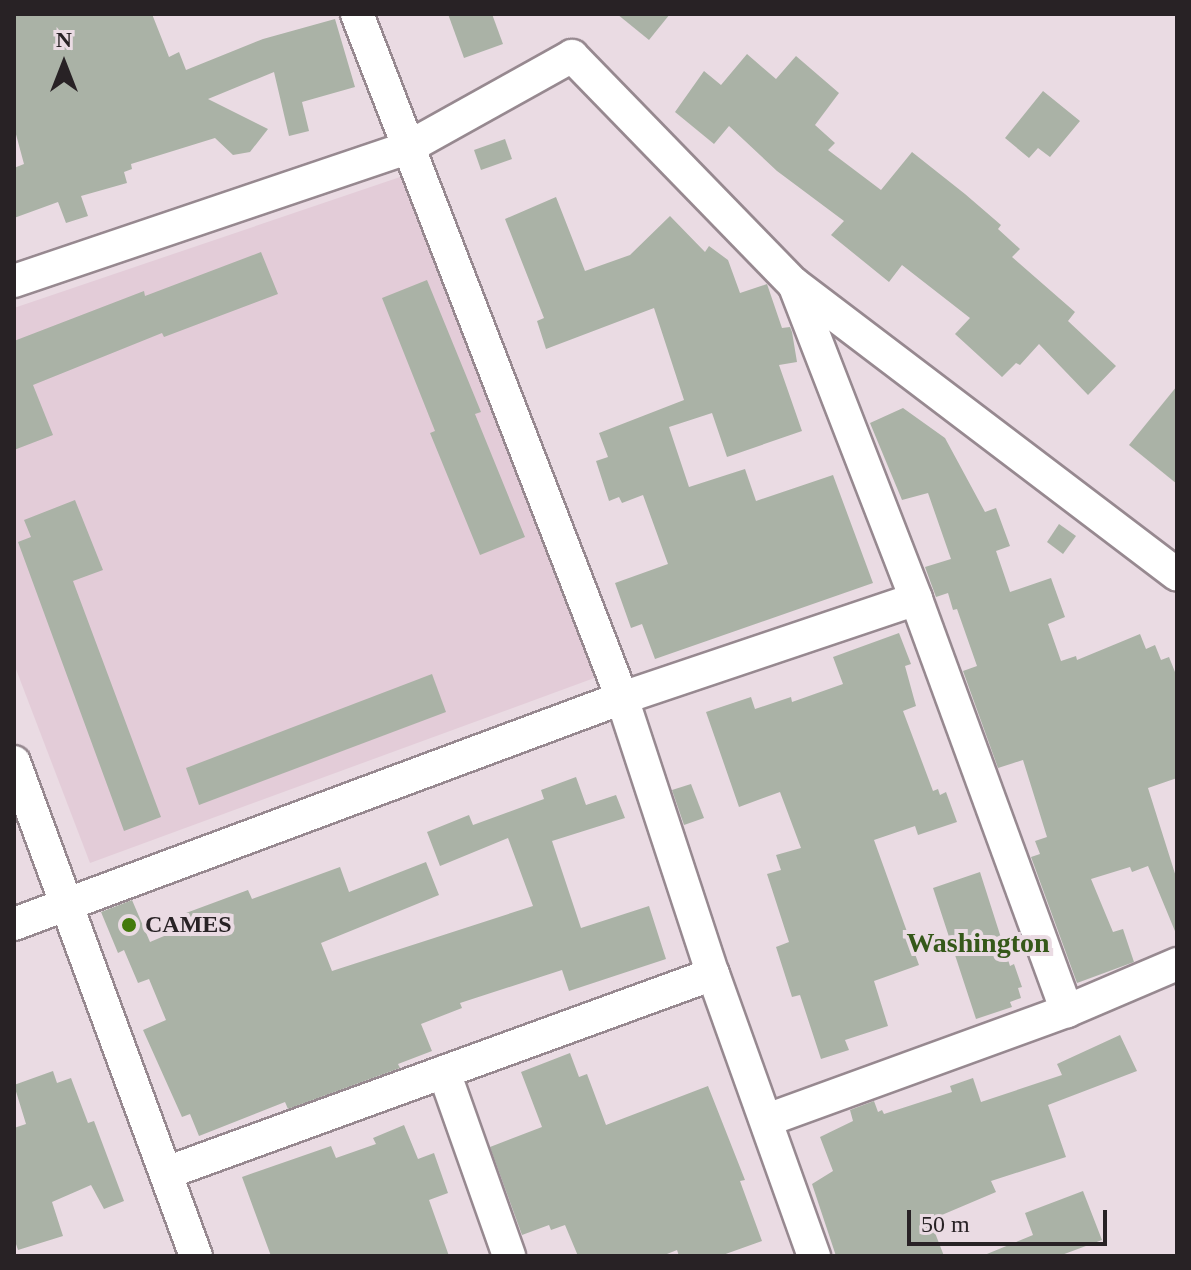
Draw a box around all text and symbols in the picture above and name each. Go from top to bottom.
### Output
north arrow [24,24,104,104]
text: N [56,27,72,52]
place label: CAMES [145,911,232,939]
marker: CAMES [120,916,138,934]
district label: Washington [906,926,1050,960]
scale bar [911,1194,1111,1244]
text: 50 m [921,1211,970,1237]

